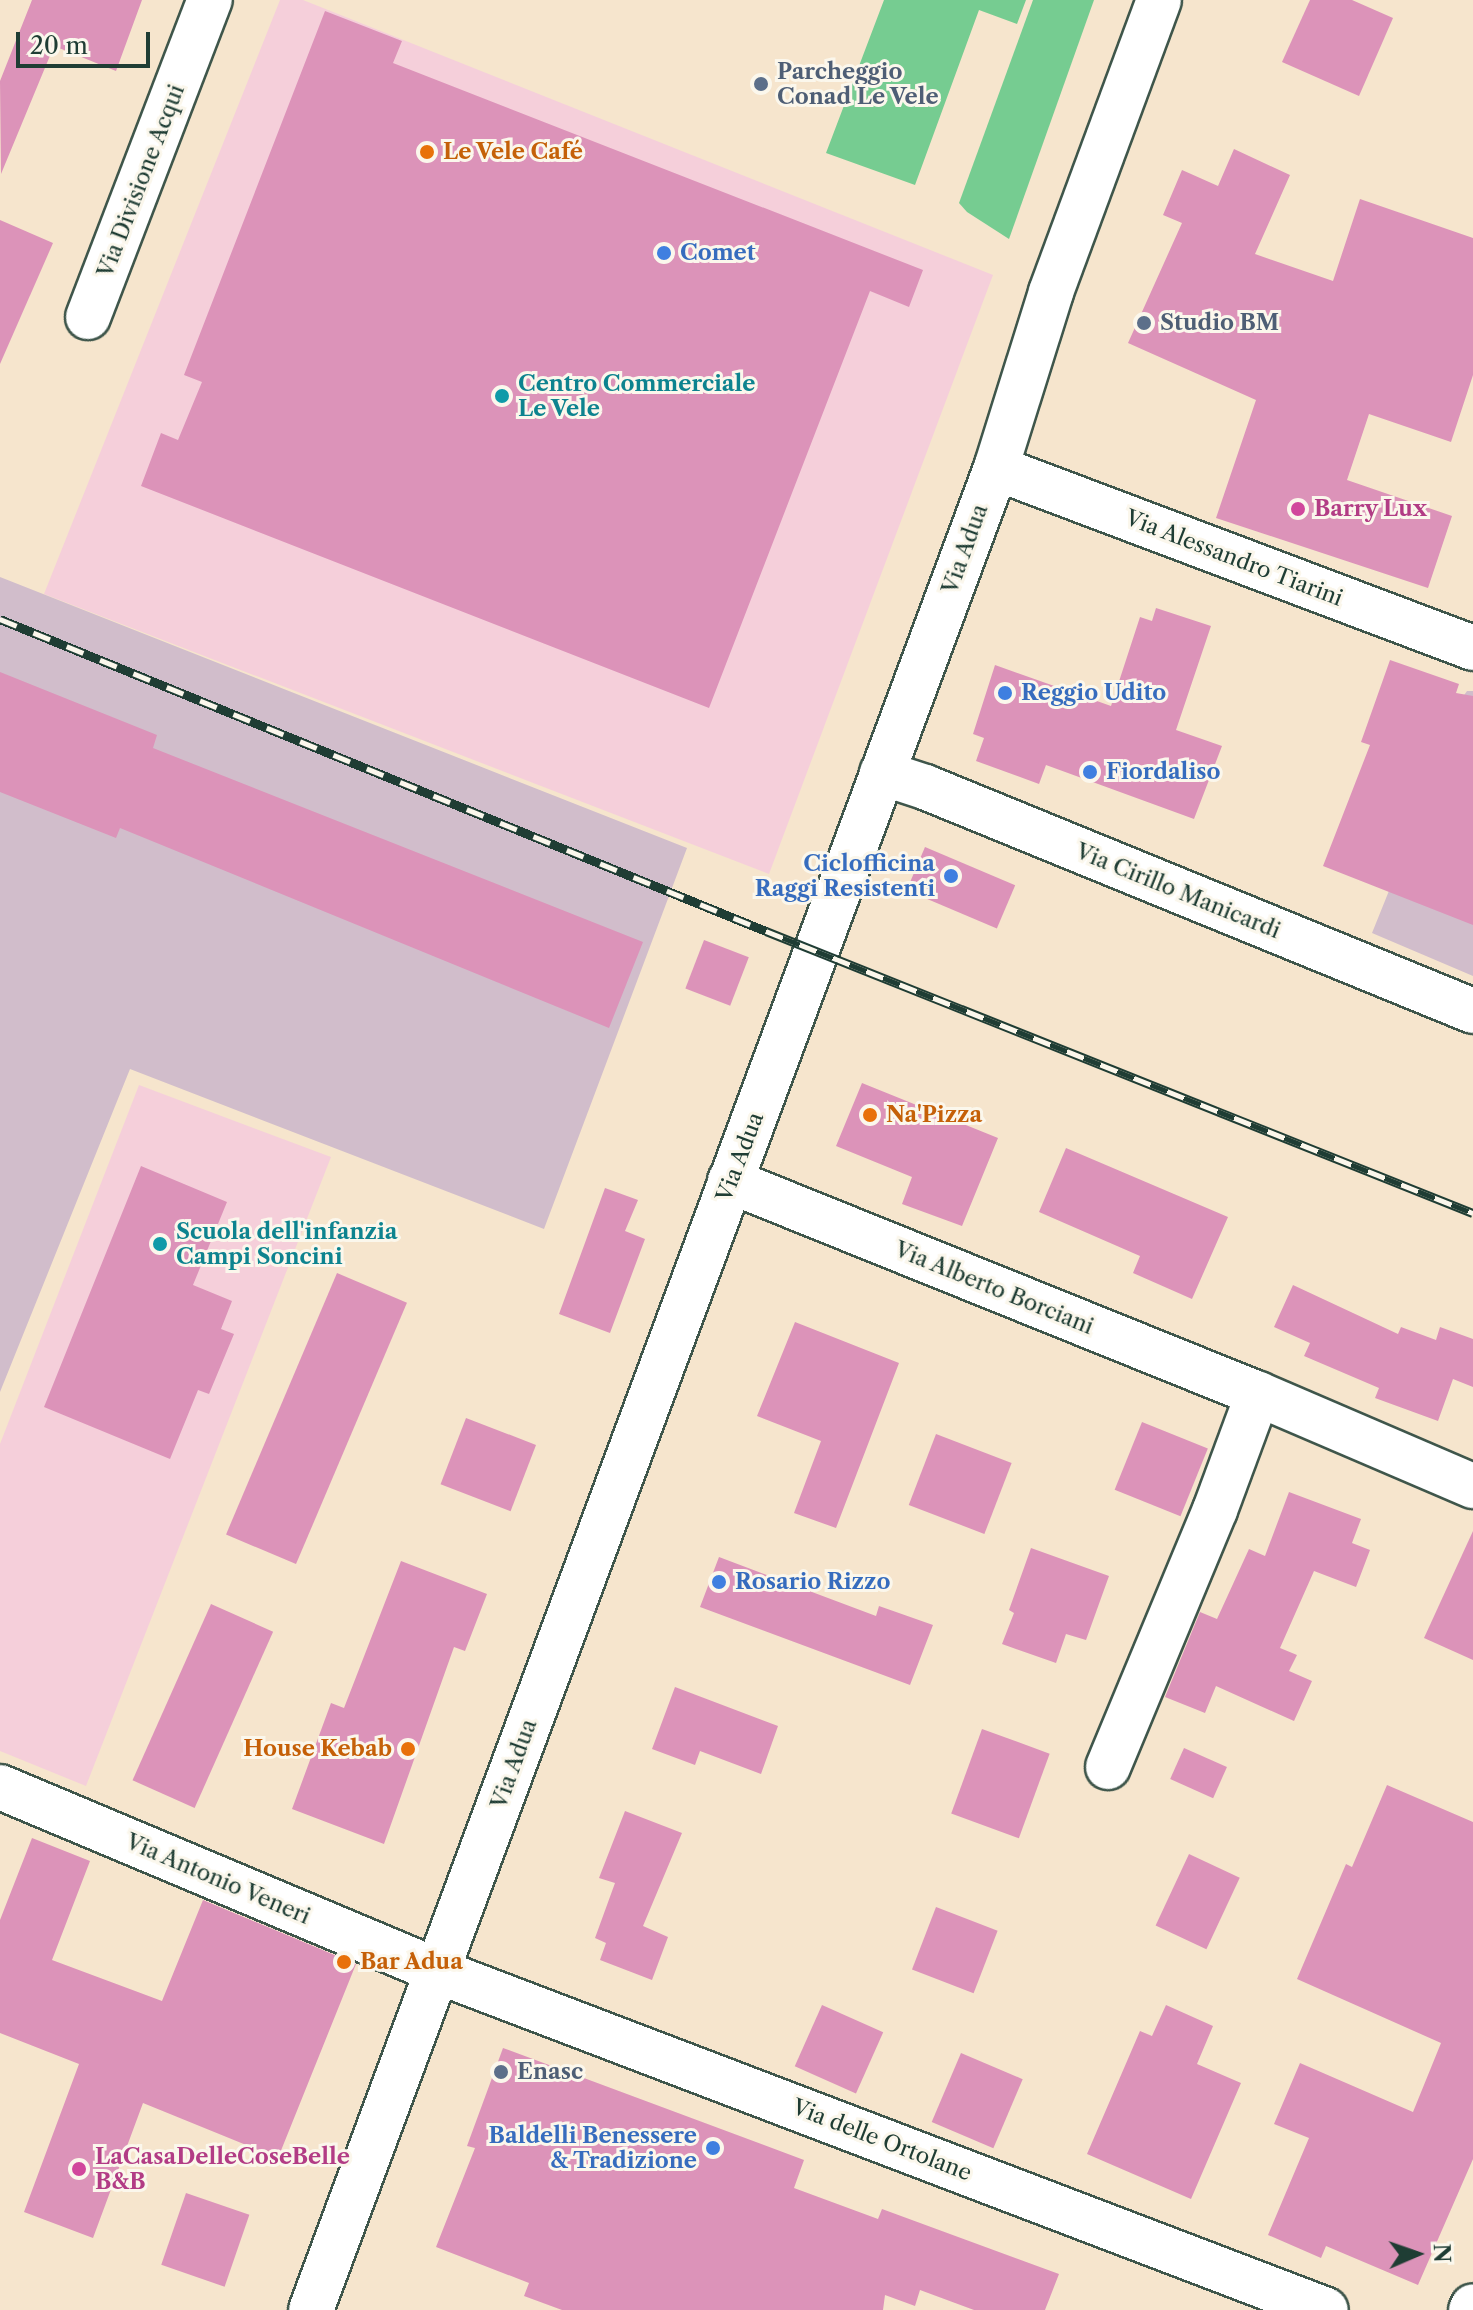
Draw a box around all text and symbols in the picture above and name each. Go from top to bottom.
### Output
scale bar [20,16,154,66]
text: 20 m [30,31,88,60]
place label: Parcheggio Conad Le Vele [777,58,939,110]
marker: Parcheggio Conad Le Vele [752,75,770,93]
street label: Via Divisione Acqui [92,80,190,282]
place label: Le Vele Café [443,139,584,165]
marker: Le Vele Café [418,143,436,161]
place label: Comet [680,240,756,266]
marker: Comet [655,244,673,262]
place label: Studio BM [1160,310,1279,336]
marker: Studio BM [1135,314,1153,332]
place label: Centro Commerciale Le Vele [518,370,756,422]
marker: Centro Commerciale Le Vele [493,387,511,405]
place label: Barry Lux [1314,496,1428,522]
street label: Via Adua [936,500,994,598]
marker: Barry Lux [1289,500,1307,518]
street label: Via Alessandro Tiarini [1121,504,1347,612]
place label: Reggio Udito [1021,680,1166,706]
marker: Reggio Udito [996,684,1014,702]
place label: Fiordaliso [1106,759,1220,785]
marker: Fiordaliso [1081,763,1099,781]
street label: Via Cirillo Manicardi [1072,838,1284,944]
place label: Ciclofficina Raggi Resistenti [755,850,935,902]
marker: Ciclofficina Raggi Resistenti [942,867,960,885]
place label: Na'Pizza [886,1102,982,1128]
marker: Na'Pizza [861,1106,879,1124]
street label: Via Adua [711,1108,769,1206]
place label: Scuola dell'infanzia Campi Soncini [176,1218,398,1270]
marker: Scuola dell'infanzia Campi Soncini [151,1235,169,1253]
street label: Via Alberto Borciani [890,1236,1098,1340]
place label: Rosario Rizzo [735,1569,890,1595]
marker: Rosario Rizzo [710,1573,728,1591]
street label: Via Adua [485,1715,543,1813]
place label: House Kebab [243,1736,392,1762]
marker: House Kebab [399,1740,417,1758]
street label: Via Antonio Veneri [121,1828,315,1930]
place label: Bar Adua [360,1949,464,1975]
marker: Bar Adua [335,1953,353,1971]
place label: Enasc [517,2059,583,2085]
marker: Enasc [492,2063,510,2081]
street label: Via delle Ortolane [789,2094,975,2186]
place label: Baldelli Benessere & Tradizione [489,2122,697,2174]
marker: Baldelli Benessere & Tradizione [704,2139,722,2157]
place label: LaCasaDelleCoseBelle B&B [95,2143,350,2194]
marker: LaCasaDelleCoseBelle B&B [70,2160,88,2178]
north arrow [1377,2214,1457,2294]
text: N [1428,2243,1455,2263]

